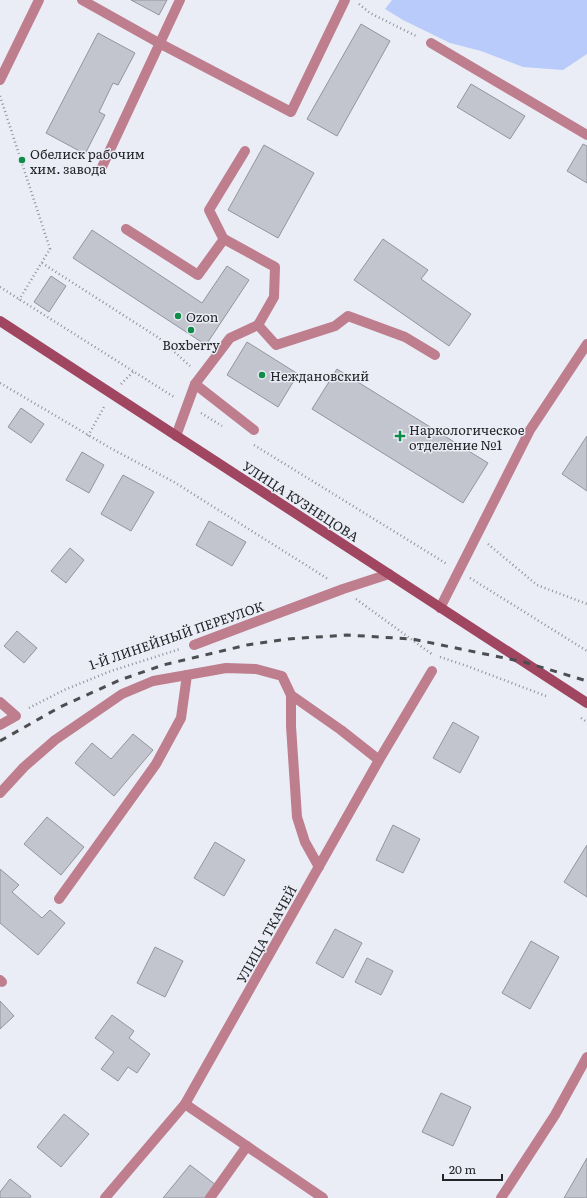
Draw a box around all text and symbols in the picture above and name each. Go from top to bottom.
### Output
place label: Обелиск рабочим хим. завода [30,144,145,178]
marker: Обелиск рабочим хим. завода [17,155,27,165]
place label: Ozon [186,307,219,326]
marker: Ozon [173,311,183,321]
marker: Boxberry [186,325,196,335]
place label: Boxberry [162,335,220,354]
place label: Неждановский [270,366,369,385]
marker: Неждановский [257,370,267,380]
place label: Наркологическое отделение №1 [409,420,525,454]
marker: Наркологическое отделение №1 [394,430,406,442]
street label: УЛИЦА КУЗНЕЦОВА [239,456,363,546]
street label: 1-Й ЛИНЕЙНЫЙ ПЕРЕУЛОК [86,596,267,674]
street label: УЛИЦА ТКАЧЕЙ [231,882,301,986]
scale bar [443,1156,502,1182]
text: 20 m [449,1160,476,1178]

